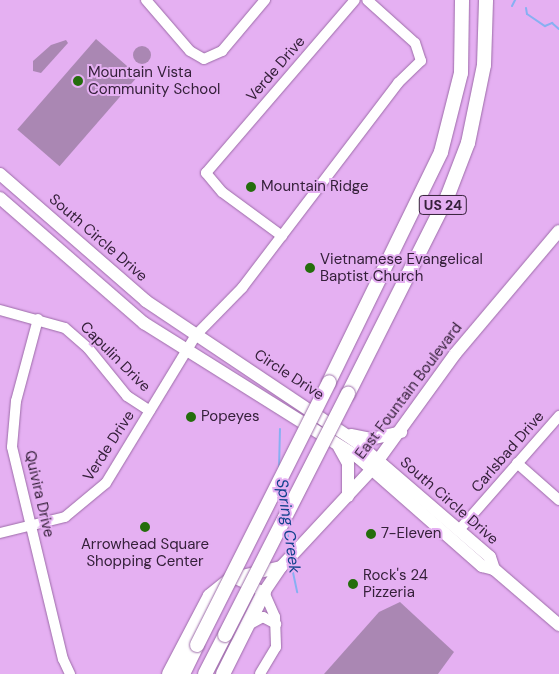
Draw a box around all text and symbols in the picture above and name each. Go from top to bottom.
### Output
street label: Verde Drive [243,33,309,105]
place label: Mountain Vista Community School [88,63,220,98]
marker: Mountain Vista Community School [72,75,84,87]
place label: Mountain Ridge [261,178,368,196]
marker: Mountain Ridge [245,181,257,193]
street label: South Circle Drive [45,190,151,286]
road number: US 24 [418,194,468,216]
place label: Vietnamese Evangelical Baptist Church [320,250,483,285]
marker: Vietnamese Evangelical Baptist Church [304,262,316,274]
street label: Capulin Drive [76,318,154,396]
street label: East Fountain Boulevard [352,319,466,463]
street label: Circle Drive [251,346,327,404]
street label: Verde Drive [80,407,138,485]
place label: Popeyes [201,408,259,426]
street label: Carlsbad Drive [468,408,548,496]
marker: Popeyes [185,411,197,423]
street label: Quivira Drive [20,449,58,539]
street label: South Circle Drive [396,453,502,549]
water label: Spring Creek [272,477,304,575]
marker: Arrowhead Square Shopping Center [139,521,151,533]
place label: 7-Eleven [381,525,441,543]
marker: 7-Eleven [365,528,377,540]
place label: Arrowhead Square Shopping Center [81,535,209,570]
place label: Rock's 24 Pizzeria [363,566,428,601]
marker: Rock's 24 Pizzeria [347,578,359,590]

